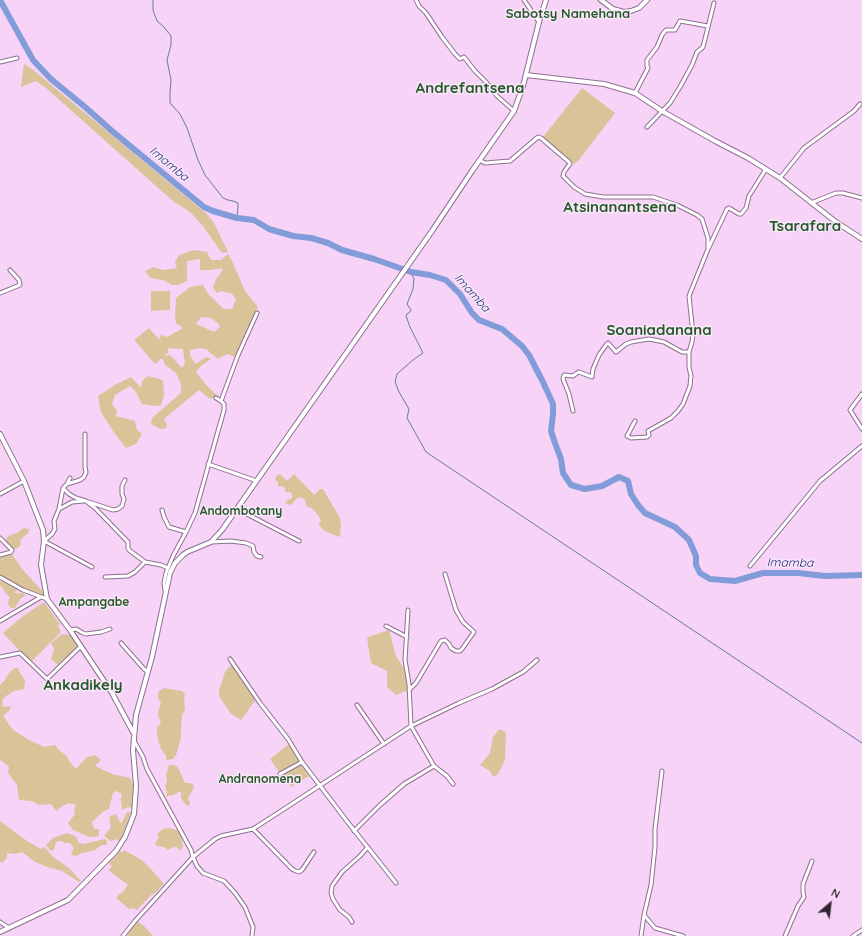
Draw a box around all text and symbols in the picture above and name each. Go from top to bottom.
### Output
district label: Sabotsy Namehana [506,6,630,22]
district label: Andrefantsena [416,79,524,97]
water label: Imamba [146,143,192,185]
district label: Atsinanantsena [563,198,677,216]
district label: Tsarafara [769,217,841,235]
water label: Imamba [451,271,493,315]
district label: Soaniadanana [606,321,712,339]
district label: Andombotany [200,504,282,518]
water label: Imamba [767,555,813,571]
district label: Ampangabe [59,595,129,609]
district label: Ankadikely [43,676,123,694]
district label: Andranomena [219,772,301,786]
north arrow [810,884,850,924]
text: N [829,885,842,901]

